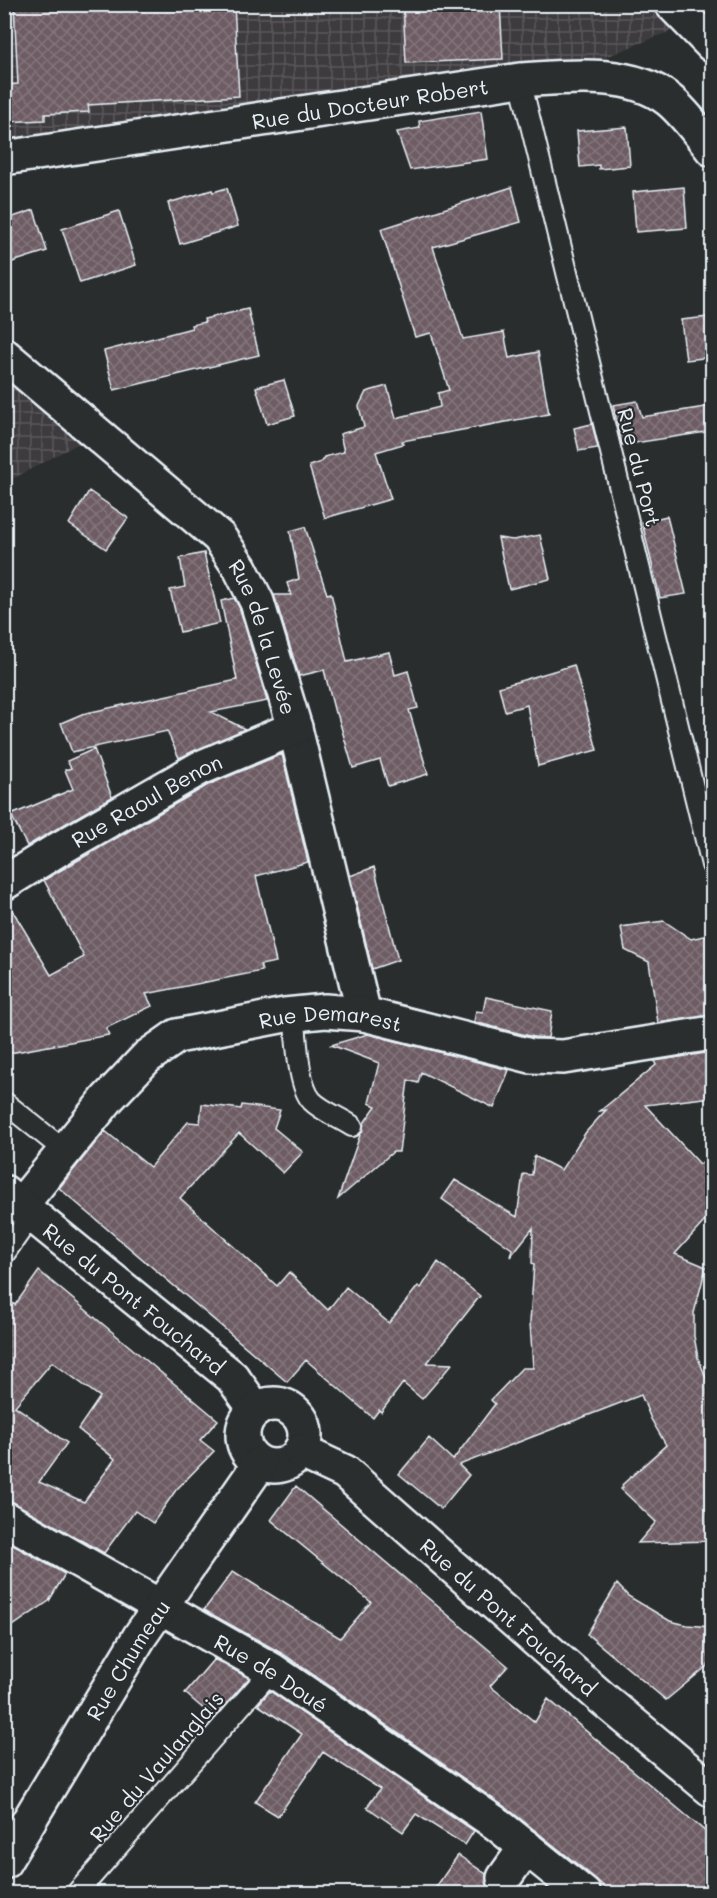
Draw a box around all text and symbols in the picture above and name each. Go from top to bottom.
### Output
street label: Rue du Docteur Robert [250,72,490,134]
street label: Rue du Port [612,405,668,529]
street label: Rue de la Levée [224,553,304,717]
street label: Rue Raoul Benon [66,747,226,853]
street label: Rue Demarest [256,997,405,1037]
street label: Rue du Pont Fouchard [38,1216,231,1380]
street label: Rue du Pont Fouchard [415,1531,603,1701]
street label: Rue Chumeau [79,1594,175,1725]
street label: Rue de Doué [210,1627,334,1718]
street label: Rue du Vaulanglais [83,1685,229,1847]

